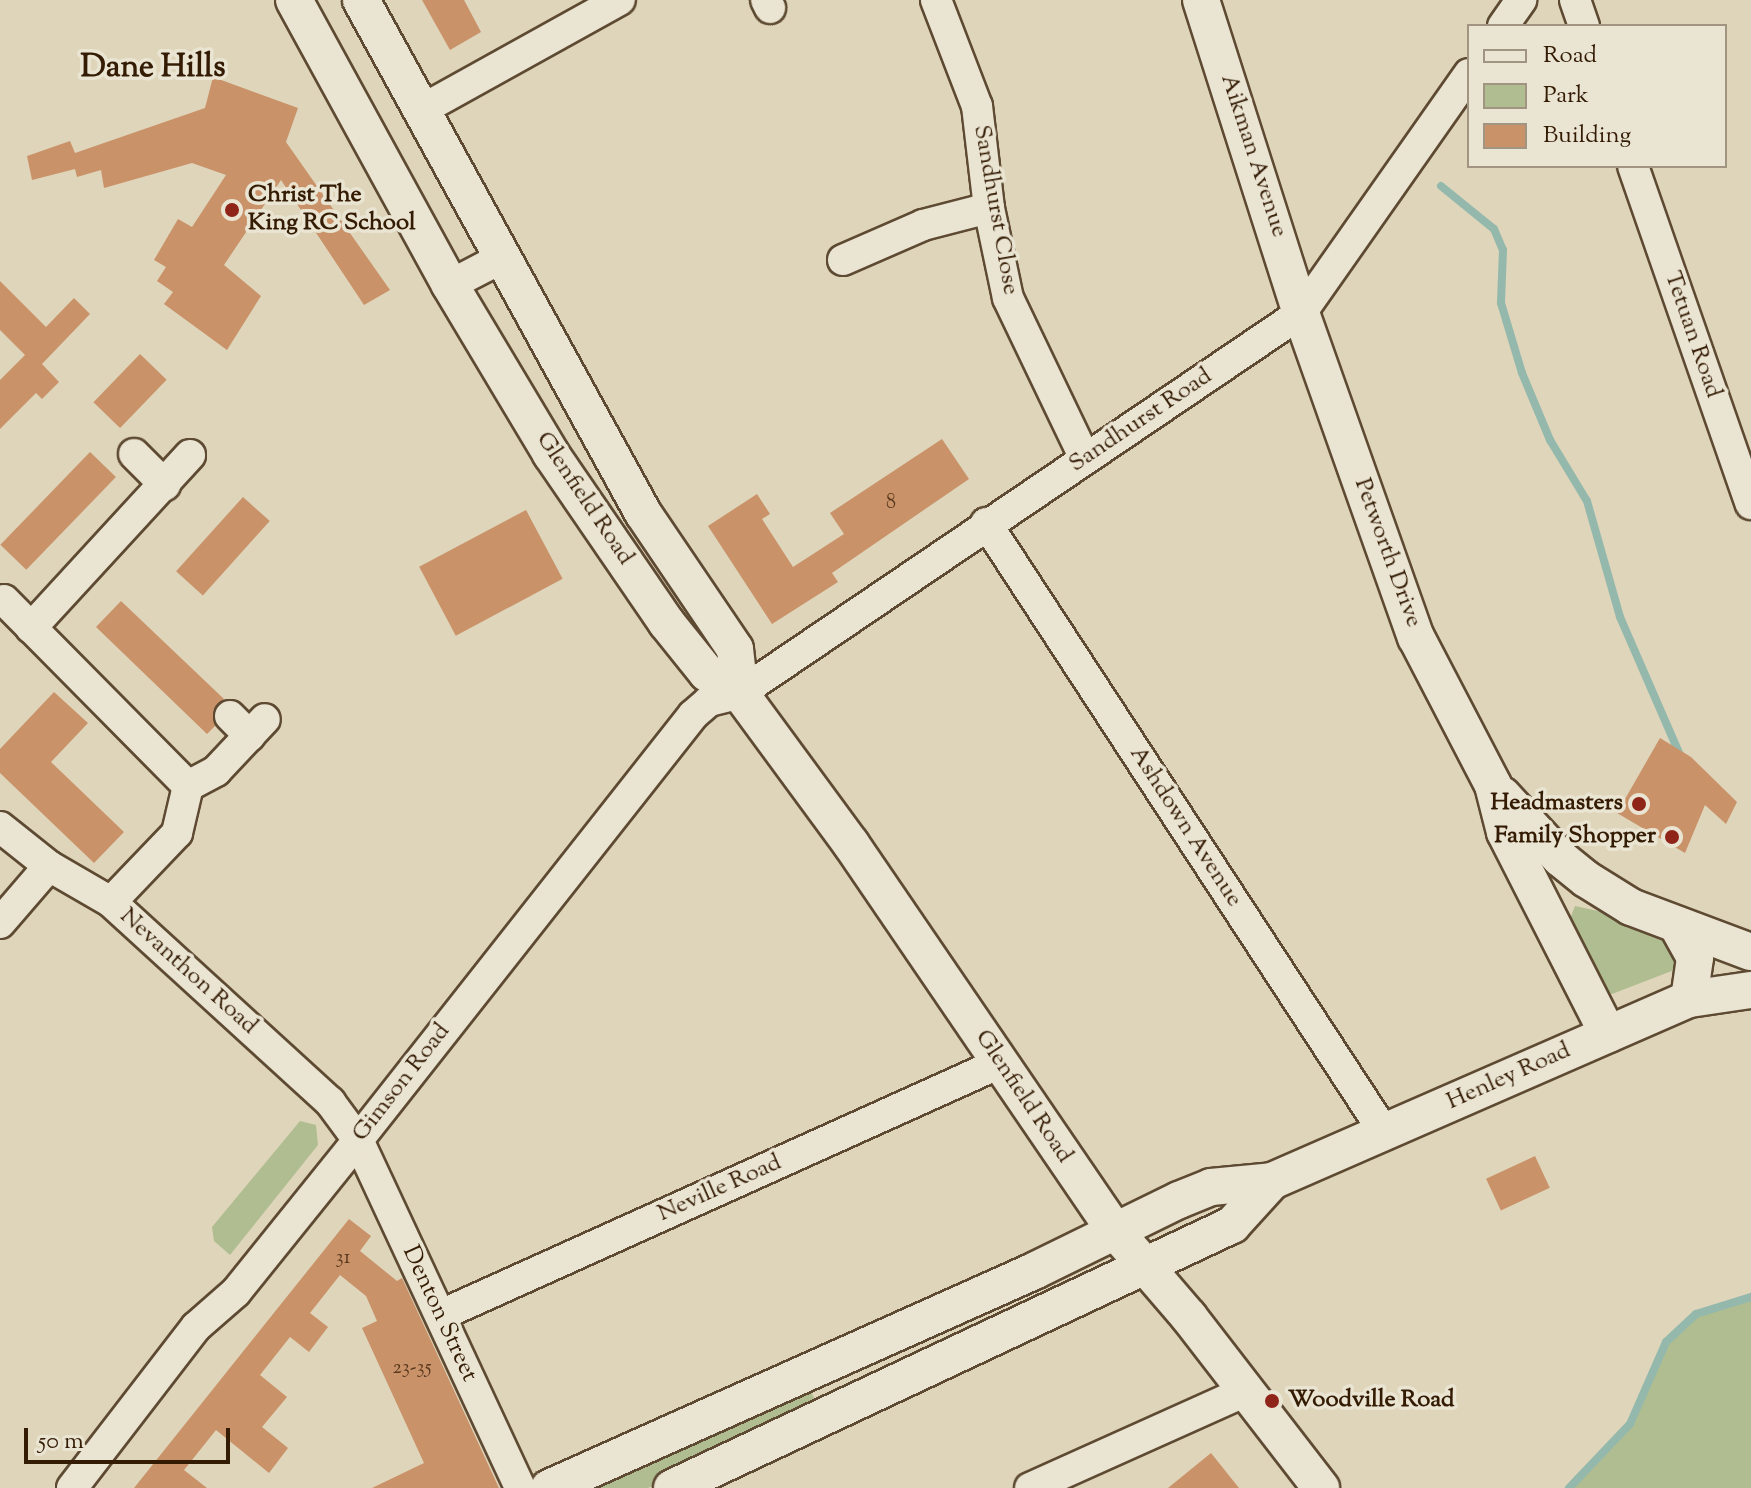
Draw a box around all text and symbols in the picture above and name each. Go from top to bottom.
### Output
legend [1467,24,1727,168]
text: Road [1543,39,1597,73]
district label: Dane Hills [80,49,226,87]
street label: Aikman Avenue [1213,71,1293,241]
text: Park [1543,79,1589,113]
text: Building [1543,119,1631,153]
street label: Sandhurst Close [966,123,1024,297]
place label: Christ The King RC School [248,182,416,238]
marker: Christ The King RC School [223,201,241,219]
street label: Tetuan Road [1657,268,1727,402]
street label: Sandhurst Road [1064,363,1218,479]
street label: Glenfield Road [529,427,639,571]
street label: Petworth Drive [1347,475,1427,631]
house number: 8 [886,491,896,515]
street label: Ashdown Avenue [1122,741,1248,913]
place label: Headmasters [1490,790,1623,818]
marker: Headmasters [1630,795,1648,813]
place label: Family Shopper [1494,823,1656,851]
marker: Family Shopper [1663,828,1681,846]
street label: Nevanthon Road [113,903,263,1041]
street label: Gimson Road [347,1018,457,1148]
street label: Glenfield Road [968,1025,1078,1169]
street label: Henley Road [1443,1037,1575,1117]
street label: Neville Road [654,1149,786,1229]
street label: Denton Street [395,1241,483,1387]
house number: 31 [336,1246,350,1270]
house number: 23-35 [393,1356,431,1380]
place label: Woodville Road [1288,1387,1455,1415]
marker: Woodville Road [1263,1392,1281,1410]
scale bar [28,1412,234,1462]
text: 50 m [38,1425,84,1459]

